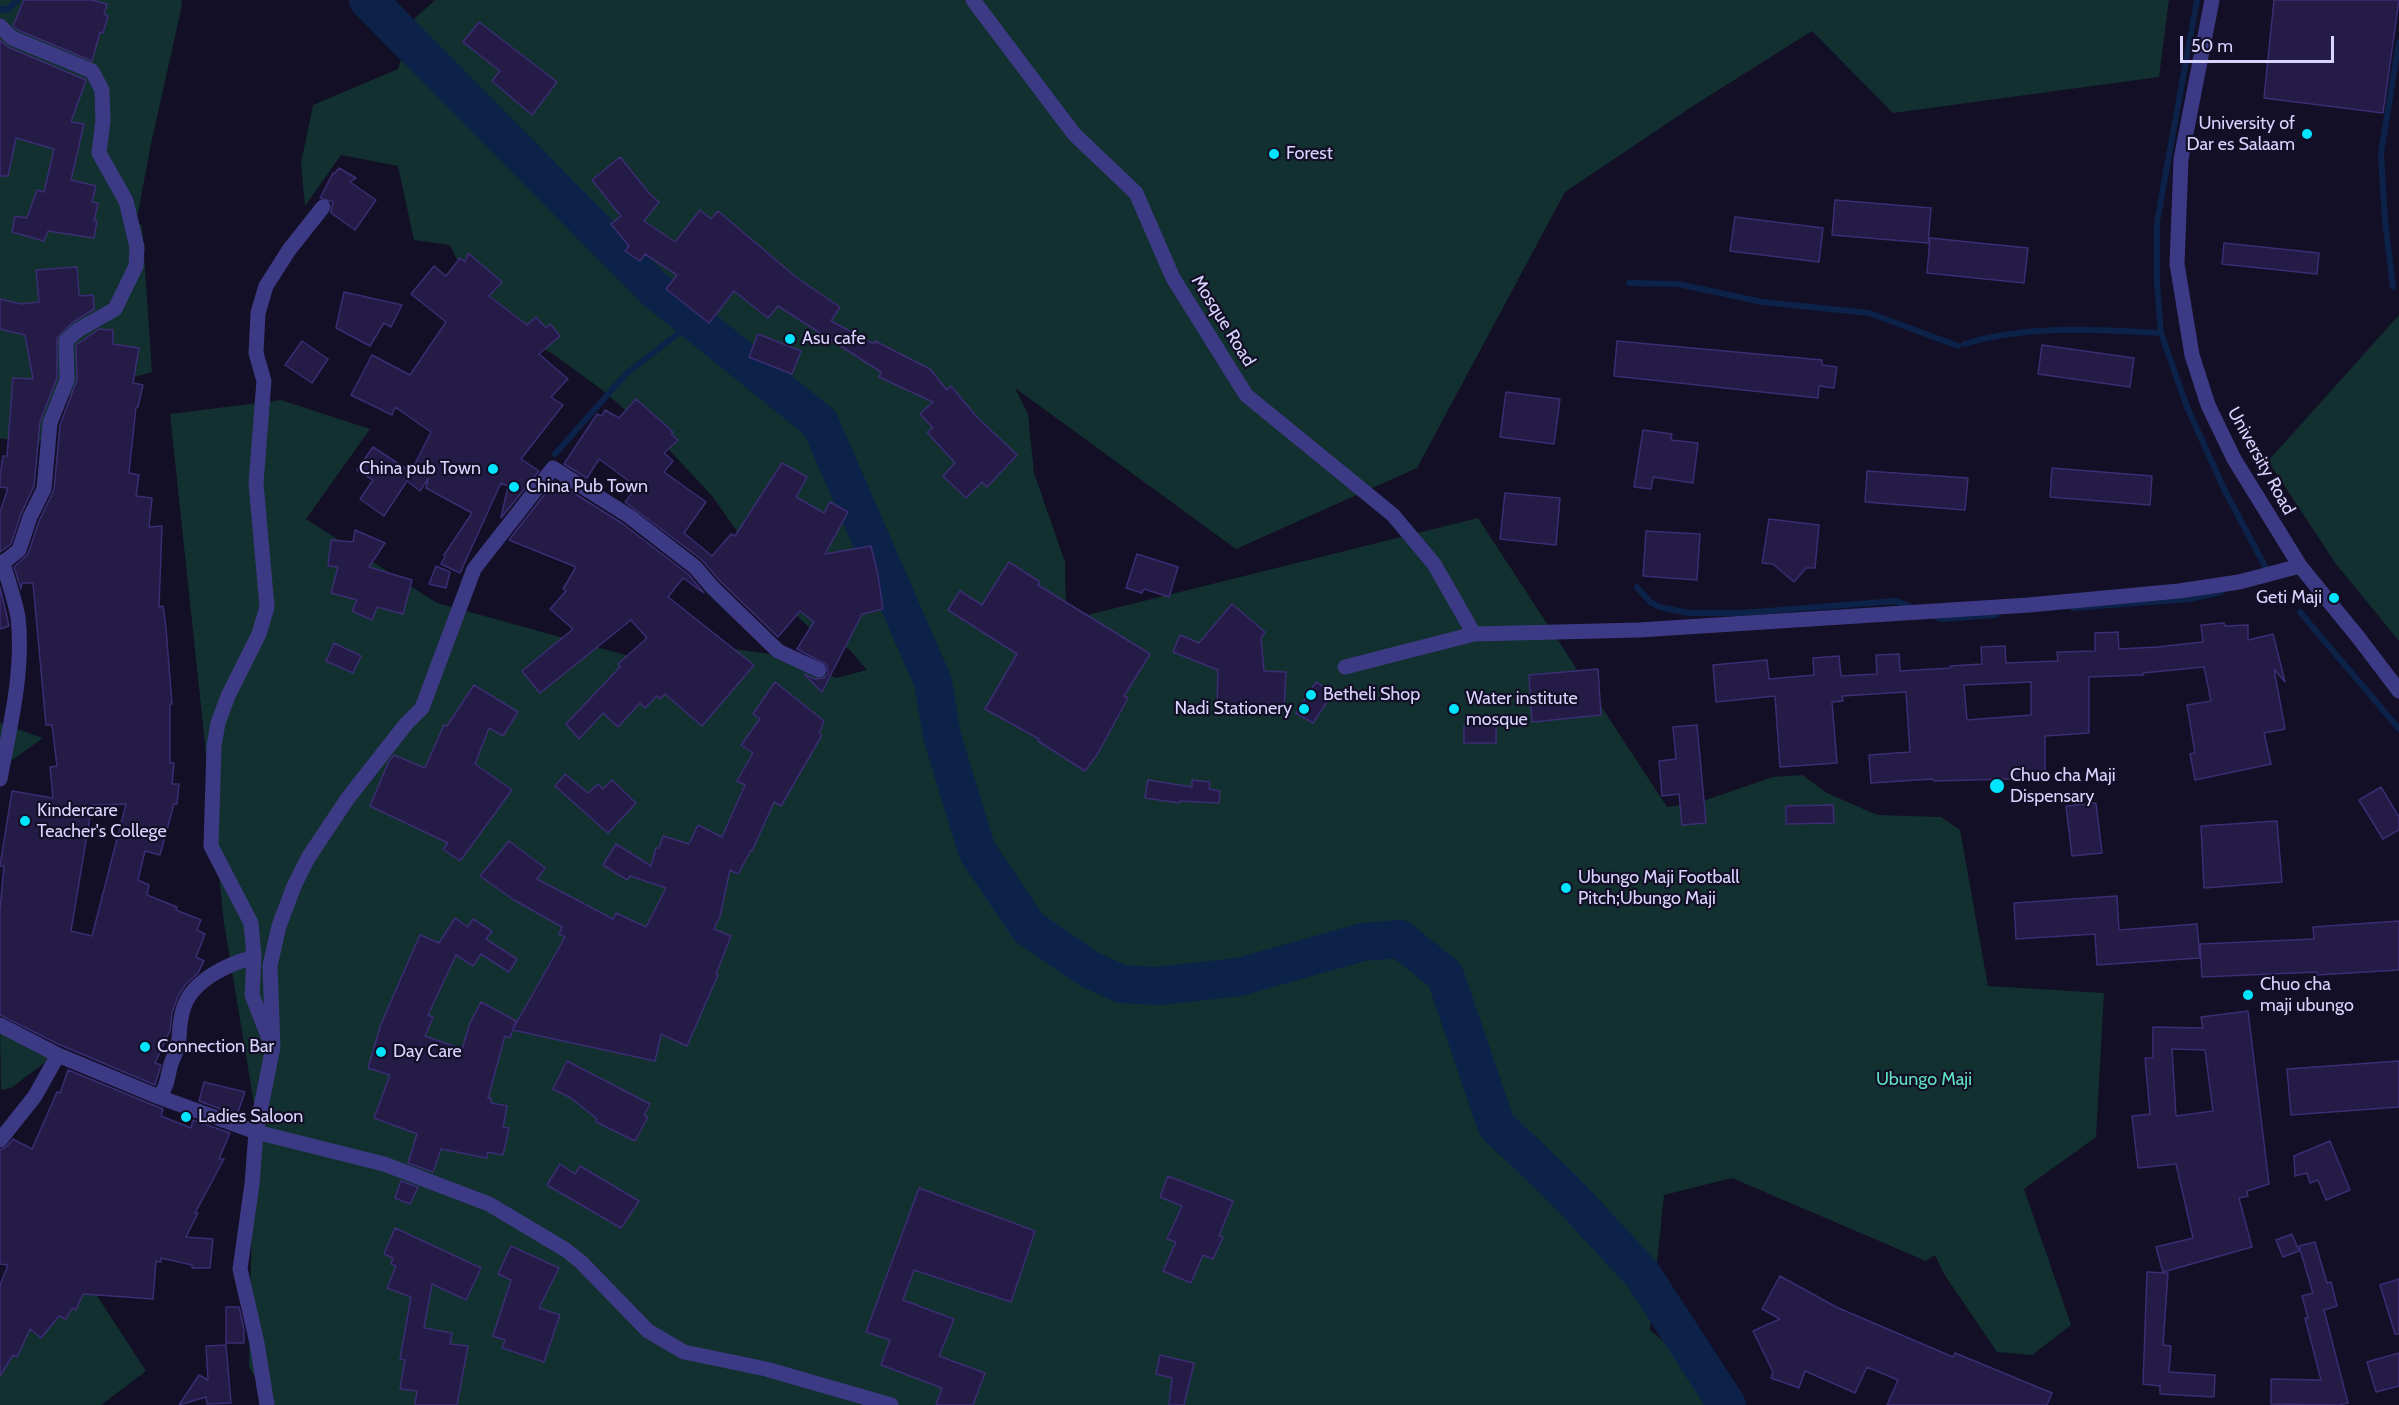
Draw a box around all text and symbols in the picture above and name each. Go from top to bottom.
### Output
scale bar [2183,24,2338,62]
text: 50 m [2191,35,2233,57]
place label: University of Dar es Salaam [2186,113,2295,156]
marker: University of Dar es Salaam [2300,127,2314,141]
place label: Forest [1286,143,1333,165]
marker: Forest [1267,147,1281,161]
street label: Mosque Road [1186,271,1260,371]
place label: Asu cafe [802,328,866,350]
marker: Asu cafe [783,332,797,346]
street label: University Road [2223,403,2299,519]
place label: China pub Town [359,458,481,480]
marker: China pub Town [486,462,500,476]
place label: China Pub Town [526,476,648,498]
marker: China Pub Town [507,480,521,494]
place label: Geti Maji [2256,587,2322,609]
marker: Geti Maji [2327,591,2341,605]
place label: Betheli Shop [1323,684,1420,706]
marker: Betheli Shop [1304,688,1318,702]
place label: Water institute mosque [1466,688,1578,730]
place label: Nadi Stationery [1174,698,1292,720]
marker: Nadi Stationery [1297,702,1311,716]
marker: Water institute mosque [1447,702,1461,716]
place label: Chuo cha Maji Dispensary [2010,765,2116,808]
marker: Chuo cha Maji Dispensary [1988,777,2006,795]
place label: Kindercare Teacher's College [37,800,167,842]
marker: Kindercare Teacher's College [18,814,32,828]
place label: Ubungo Maji Football Pitch;Ubungo Maji [1578,867,1740,910]
marker: Ubungo Maji Football Pitch;Ubungo Maji [1559,881,1573,895]
place label: Chuo cha maji ubungo [2260,974,2354,1016]
marker: Chuo cha maji ubungo [2241,988,2255,1002]
place label: Connection Bar [157,1036,274,1058]
marker: Connection Bar [138,1040,152,1054]
place label: Day Care [393,1041,462,1063]
marker: Day Care [374,1045,388,1059]
park label: Ubungo Maji [1876,1069,1972,1091]
place label: Ladies Saloon [198,1106,303,1128]
marker: Ladies Saloon [179,1110,193,1124]

